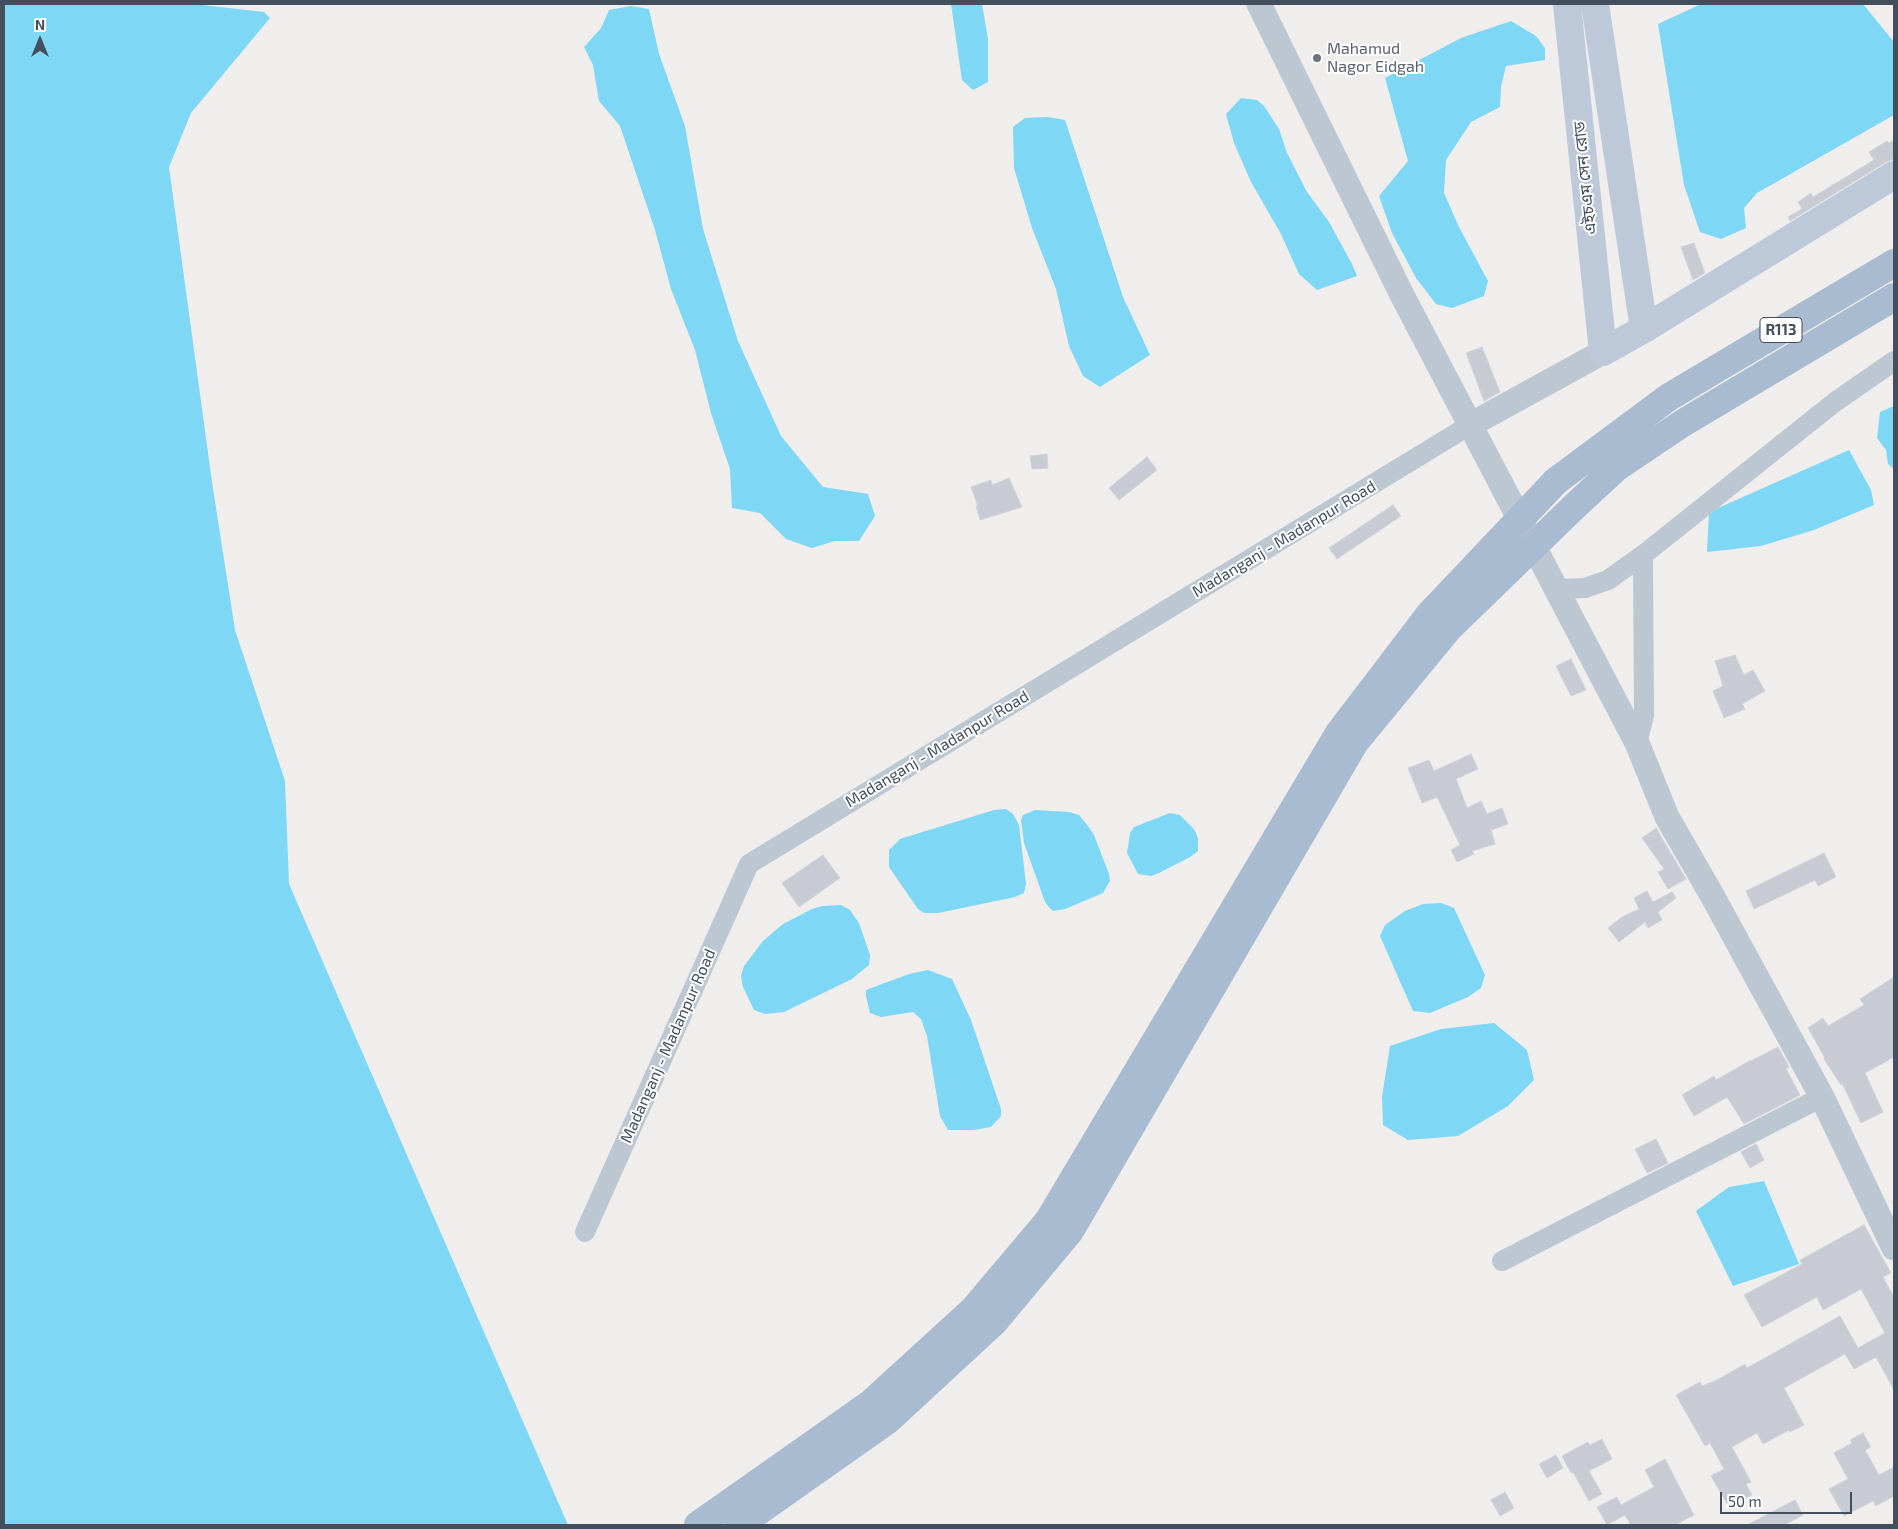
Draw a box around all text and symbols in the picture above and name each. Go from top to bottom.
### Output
north arrow [15,15,65,65]
text: N [35,16,45,33]
place label: Mahamud Nagor Eidgah [1327,39,1424,77]
marker: Mahamud Nagor Eidgah [1311,52,1323,64]
street label: এইচএম সেন রোড [1570,120,1600,236]
road number: R113 [1760,318,1802,342]
street label: Madanganj - Madanpur Road [1189,477,1379,601]
street label: Madanganj - Madanpur Road [842,687,1032,811]
street label: Madanganj - Madanpur Road [616,946,720,1146]
scale bar [1723,1482,1856,1514]
text: 50 m [1728,1492,1762,1510]

